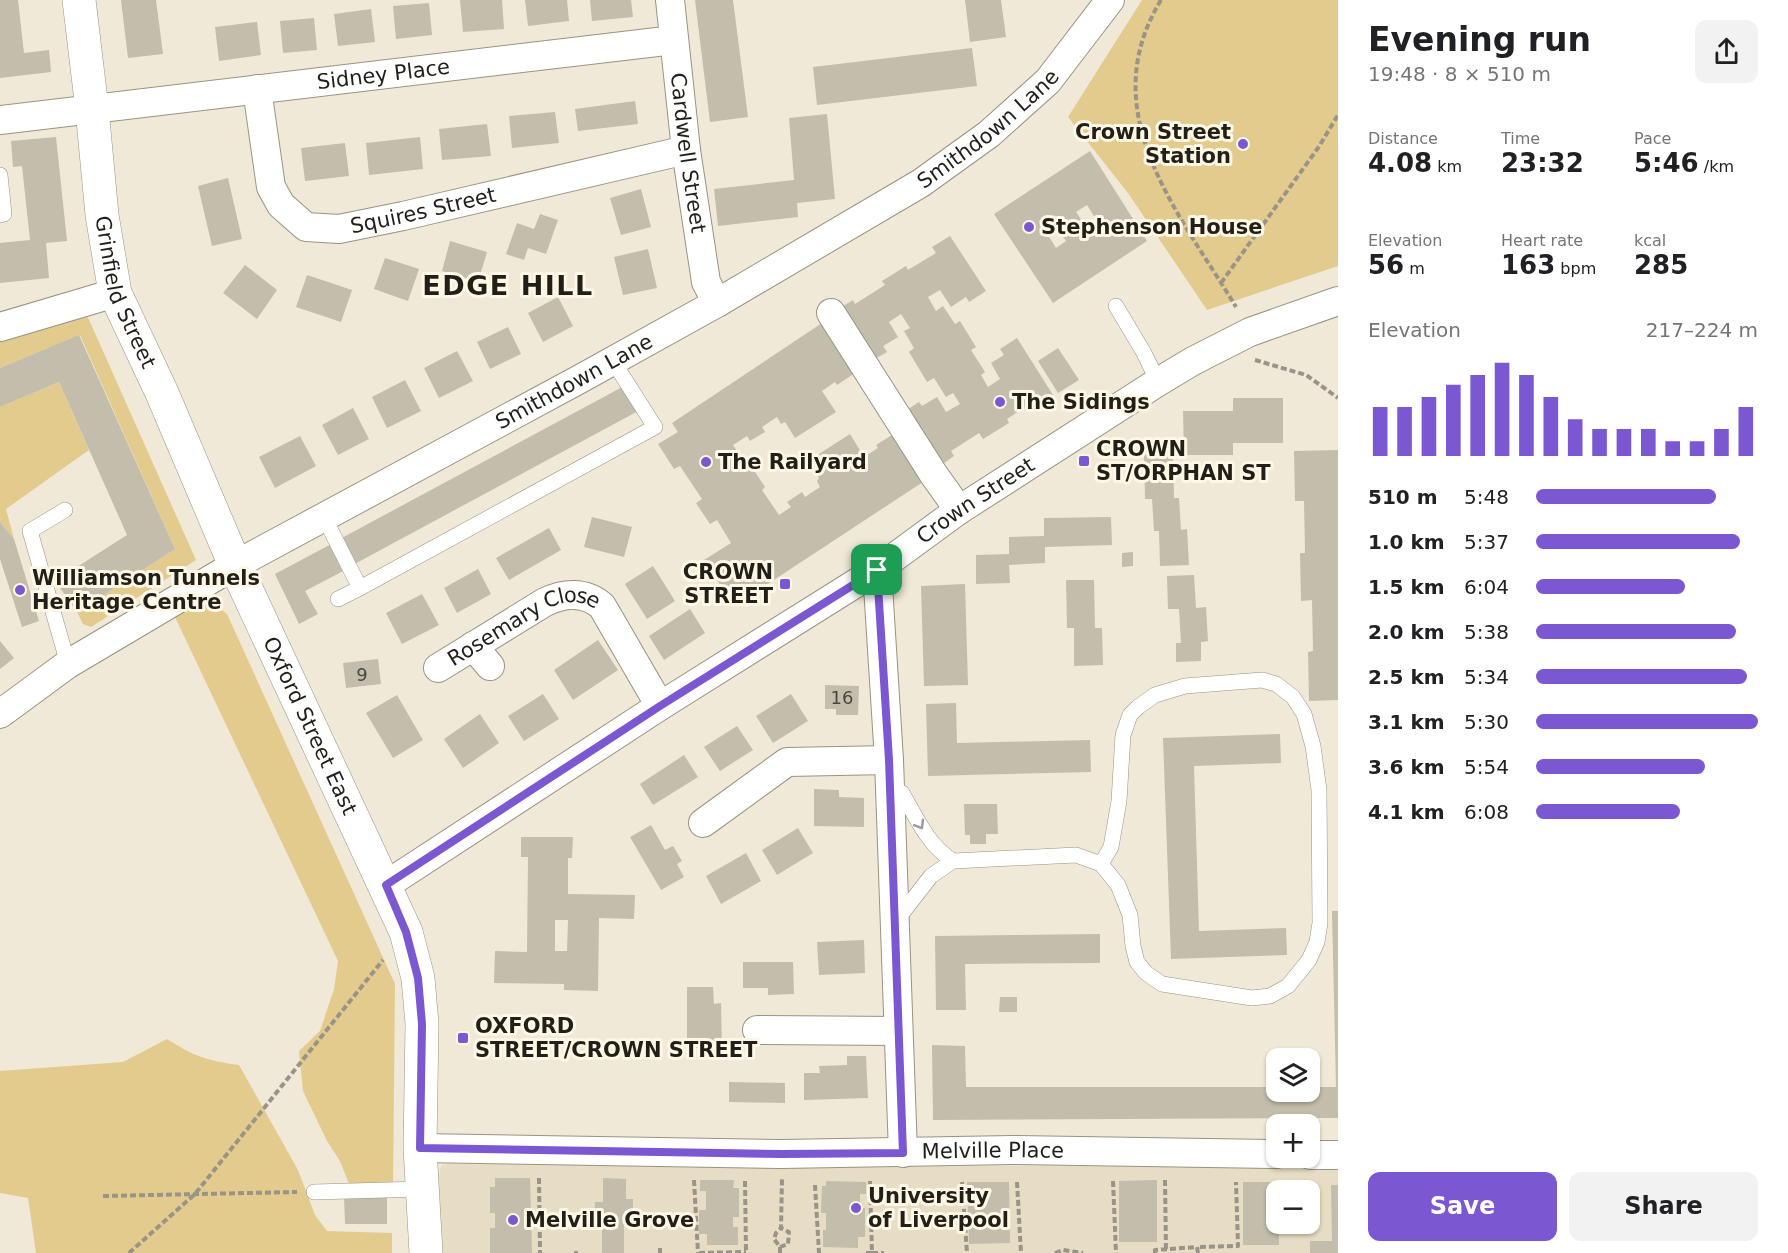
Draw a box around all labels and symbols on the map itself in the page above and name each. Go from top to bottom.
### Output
street label: Sidney Place [315,55,451,94]
street label: Smithdown Lane [913,65,1064,194]
street label: Cardwell Street [666,72,710,235]
place label: Crown Street Station [1075,120,1231,168]
marker: Crown Street Station [1236,137,1250,151]
street label: Squires Street [348,183,498,238]
street label: Grinfield Street [90,214,161,372]
place label: Stephenson House [1041,215,1262,239]
marker: Stephenson House [1022,220,1036,234]
district label: EDGE HILL [422,270,594,301]
street label: Smithdown Lane [491,329,657,434]
place label: The Sidings [1012,390,1150,414]
marker: The Sidings [993,395,1007,409]
place label: CROWN ST/ORPHAN ST [1096,437,1271,485]
place label: The Railyard [718,450,867,474]
street label: Crown Street [912,453,1039,549]
marker: CROWN ST/ORPHAN ST [1077,454,1091,468]
marker: The Railyard [699,455,713,469]
pin [851,544,902,595]
place label: CROWN STREET [683,560,774,608]
place label: Williamson Tunnels Heritage Centre [32,566,260,614]
marker: CROWN STREET [778,577,792,591]
marker: Williamson Tunnels Heritage Centre [13,583,27,597]
street label: Rosemary Close [443,583,605,671]
street label: Oxford Street East [258,633,362,818]
house number: 9 [356,664,368,685]
house number: 16 [831,687,853,708]
one-way arrow [913,819,925,829]
place label: OXFORD STREET/CROWN STREET [475,1014,758,1062]
marker: OXFORD STREET/CROWN STREET [456,1031,470,1045]
street label: Melville Place [922,1138,1064,1164]
place label: University of Liverpool [868,1184,1009,1232]
marker: University of Liverpool [849,1201,863,1215]
place label: Melville Grove [525,1208,694,1232]
marker: Melville Grove [506,1213,520,1227]

